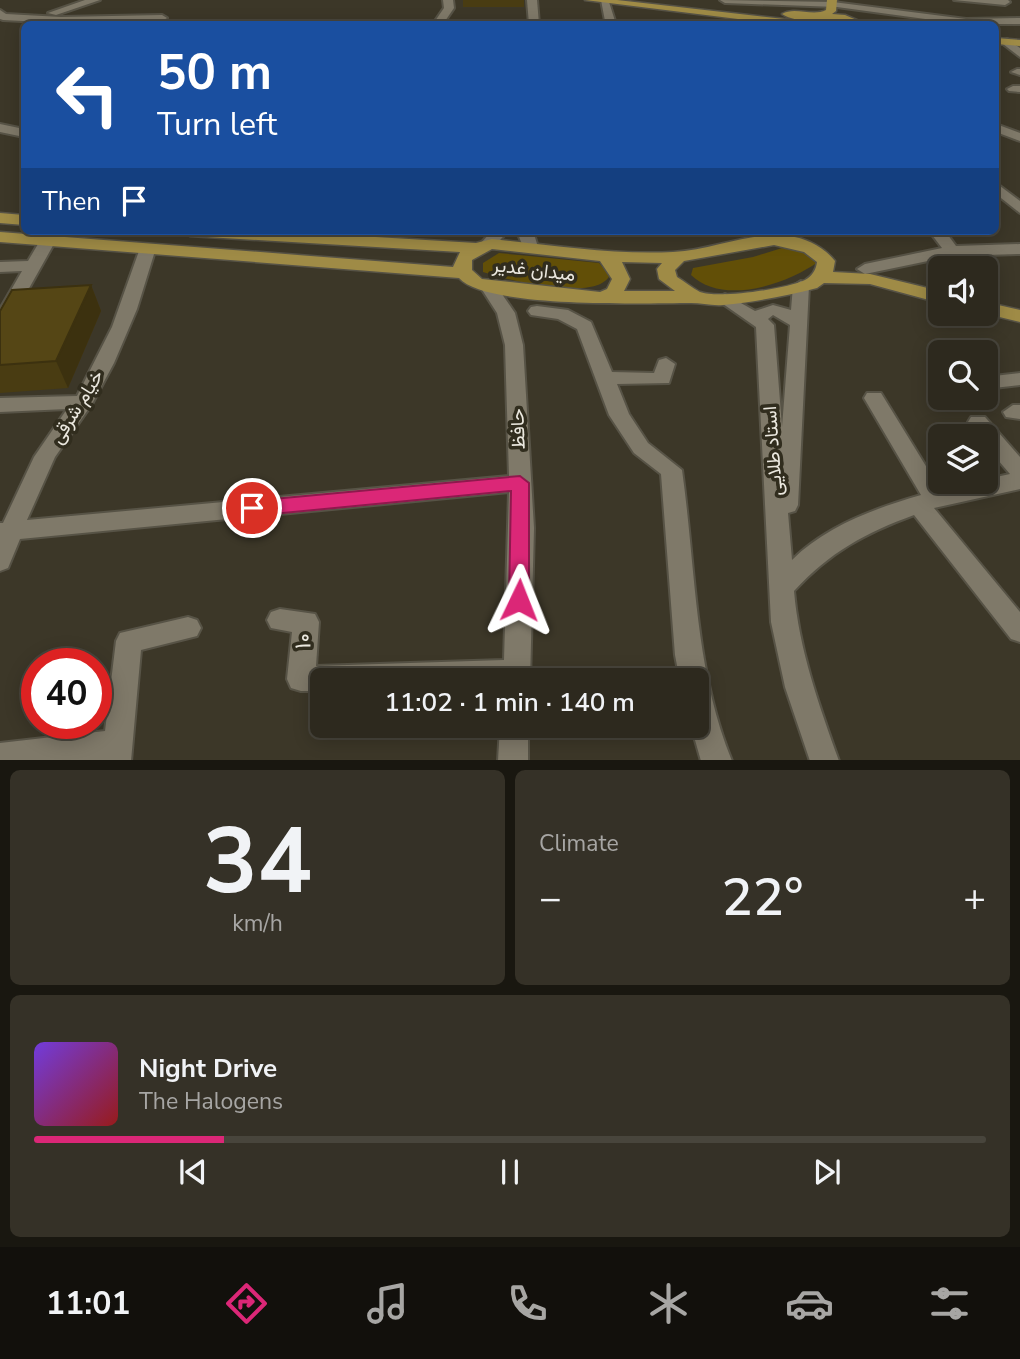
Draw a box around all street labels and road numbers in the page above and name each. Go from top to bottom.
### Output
street label: میدان غدیر [490,252,577,288]
street label: خیام شرقی [44,365,110,449]
street label: استاد طلایی [757,405,789,497]
street label: حافظ [504,408,532,450]
street label: ۱۰ [287,632,319,650]

